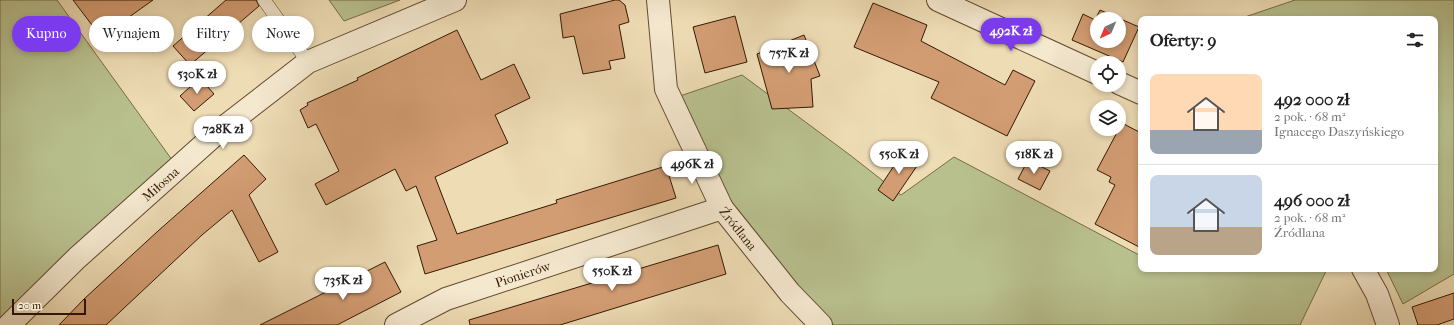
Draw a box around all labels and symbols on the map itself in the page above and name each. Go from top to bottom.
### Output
north arrow [1090,12,1126,48]
pin: 492K zł [974,18,1048,52]
pin: 757K zł [752,40,826,74]
pin: 530K zł [160,61,234,95]
pin: 728K zł [186,116,260,150]
pin: 550K zł [862,141,936,175]
pin: 518K zł [997,141,1071,175]
pin: 496K zł [655,151,729,185]
street label: Miłosna [139,163,182,204]
street label: Źródlana [716,204,761,254]
street label: Pionierów [493,258,552,290]
pin: 550K zł [575,258,649,292]
pin: 735K zł [306,267,380,301]
scale bar [12,297,86,316]

